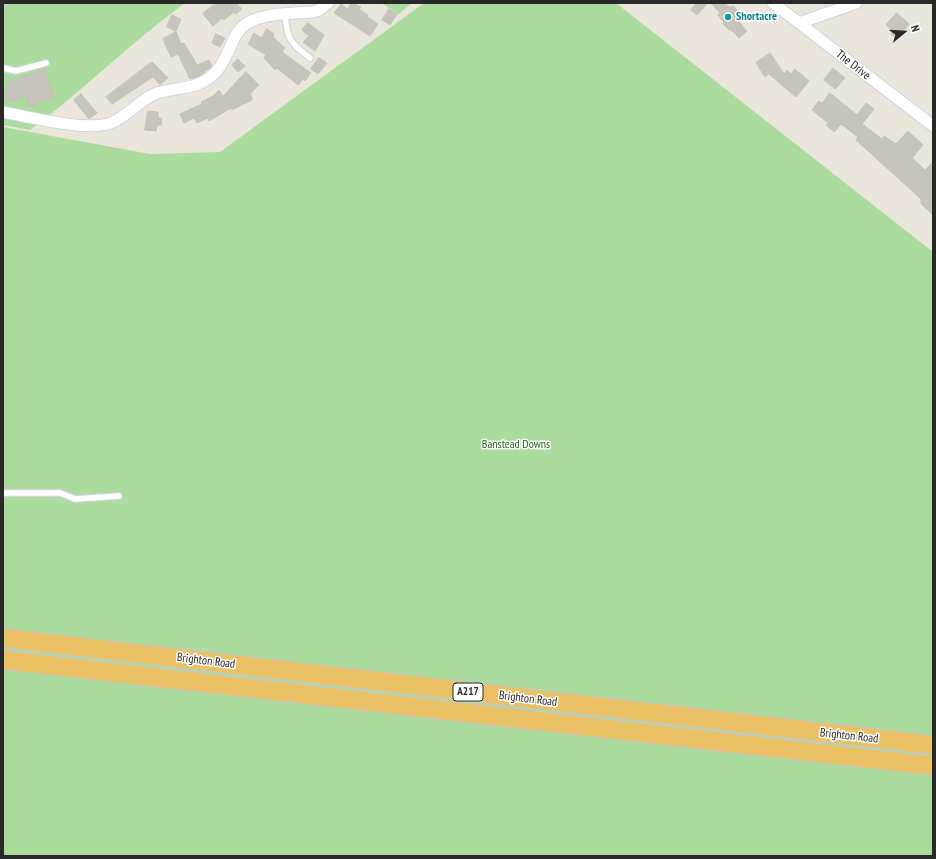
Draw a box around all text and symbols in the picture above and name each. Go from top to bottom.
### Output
place label: Shortacre [736,10,777,24]
marker: Shortacre [723,12,733,22]
north arrow [884,12,924,52]
text: N [908,23,923,33]
street label: The Drive [833,47,873,83]
park label: Banstead Downs [482,438,550,452]
street label: Brighton Road [176,650,236,672]
road number: A217 [453,683,483,701]
street label: Brighton Road [498,688,558,710]
street label: Brighton Road [819,726,879,746]

